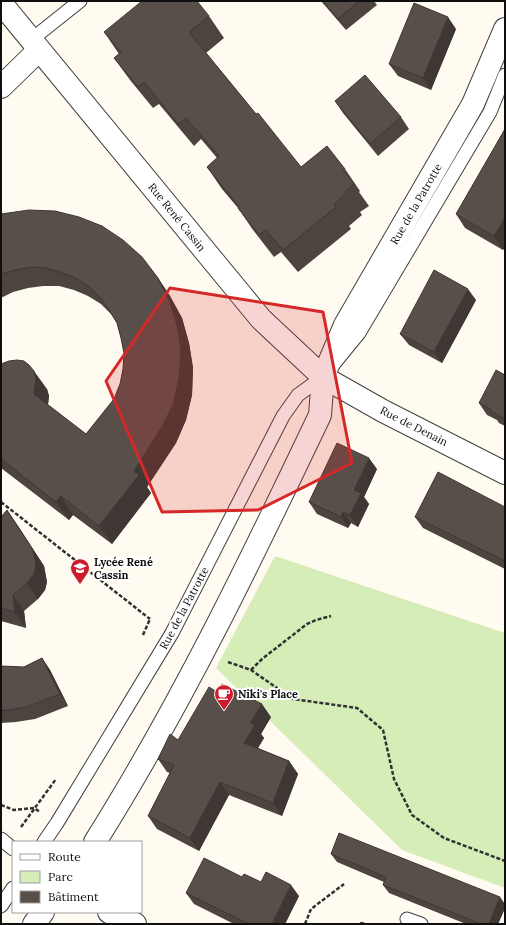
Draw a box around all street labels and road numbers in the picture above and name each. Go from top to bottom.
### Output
street label: Rue de la Patrotte [387,161,445,247]
street label: Rue René Cassin [145,180,209,254]
street label: Rue de Denain [378,403,450,449]
street label: Rue de la Patrotte [156,564,212,652]

